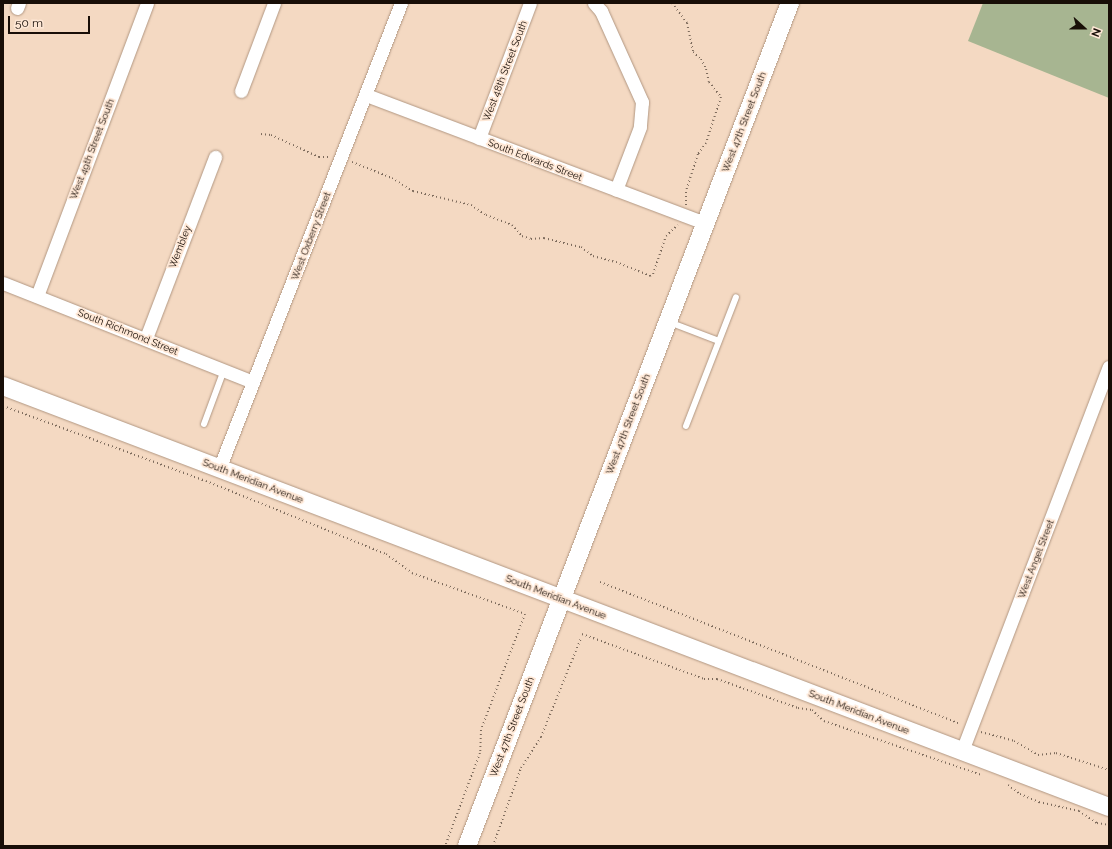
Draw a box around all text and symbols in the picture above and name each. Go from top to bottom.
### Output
scale bar [10,8,92,34]
north arrow [1064,8,1104,48]
text: 50 m [15,16,43,30]
street label: West 48th Street South [480,19,530,123]
text: N [1088,26,1103,39]
street label: West 47th Street South [719,70,769,174]
street label: West 49th Street South [67,97,117,201]
street label: South Edwards Street [486,136,584,184]
street label: West Oxberry Street [289,190,333,282]
street label: Wembley [166,224,194,270]
street label: South Richmond Street [76,306,180,358]
street label: West 47th Street South [603,372,653,476]
street label: South Meridian Avenue [201,456,305,506]
street label: West Angel Street [1015,518,1057,600]
street label: South Meridian Avenue [504,572,608,622]
street label: West 47th Street South [487,675,537,779]
street label: South Meridian Avenue [807,687,911,737]

